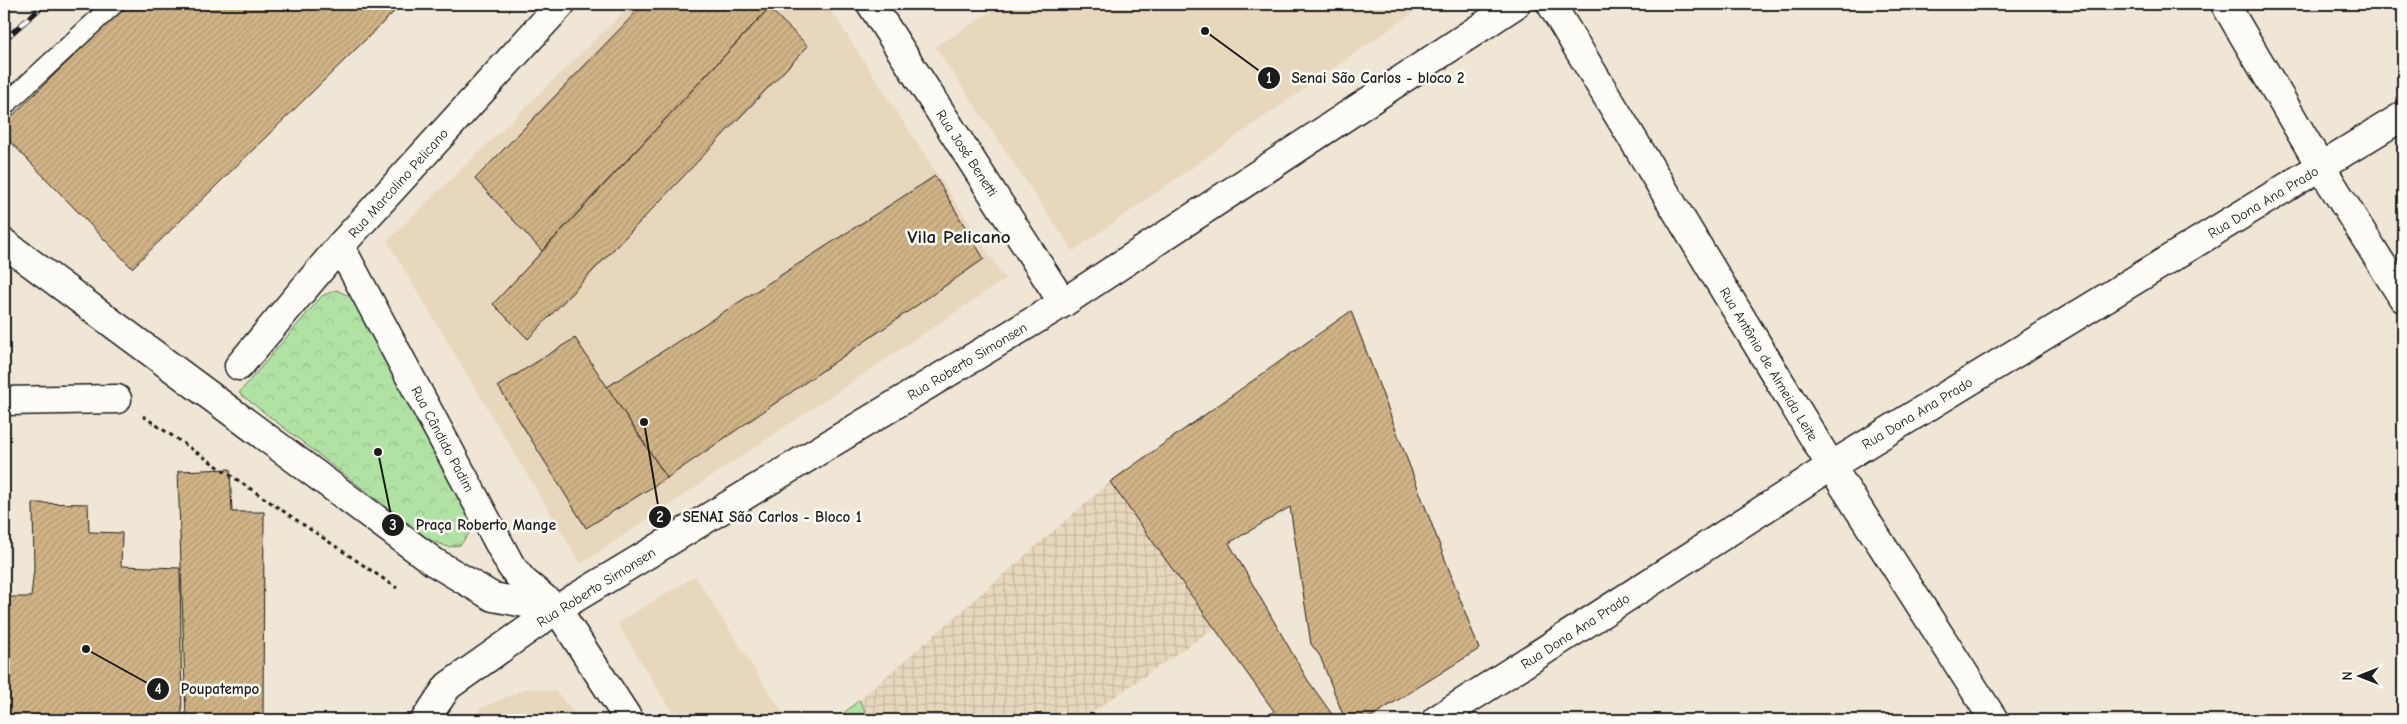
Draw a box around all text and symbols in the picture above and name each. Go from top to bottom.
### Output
callout: Senai São Carlos - bloco 2 [1257,63,1475,93]
text: 1 [1266,69,1272,87]
text: Senai São Carlos - bloco 2 [1291,69,1465,87]
street label: Rua José Benetti [932,107,1001,200]
street label: Rua Marcolino Pelicano [345,125,452,242]
street label: Rua Dona Ana Prado [2205,163,2322,242]
district label: Vila Pelicano [907,226,1011,248]
street label: Rua Antônio de Almeida Leite [1716,284,1821,444]
street label: Rua Roberto Simonsen [904,319,1030,404]
street label: Rua Dona Ana Prado [1859,374,1976,453]
street label: Rua Cândido Padim [407,383,478,495]
callout: SENAI São Carlos - Bloco 1 [647,502,872,532]
text: 2 [656,508,664,526]
text: SENAI São Carlos - Bloco 1 [682,508,862,526]
callout: Praça Roberto Mange [381,510,566,540]
text: 3 [389,516,397,534]
text: Praça Roberto Mange [416,516,556,534]
street label: Rua Roberto Simonsen [534,544,659,631]
street label: Rua Dona Ana Prado [1518,590,1633,673]
north arrow [2334,652,2384,702]
text: N [2339,671,2356,681]
callout: Poupatempo [145,674,269,704]
text: 4 [154,680,162,698]
text: Poupatempo [181,680,260,698]

